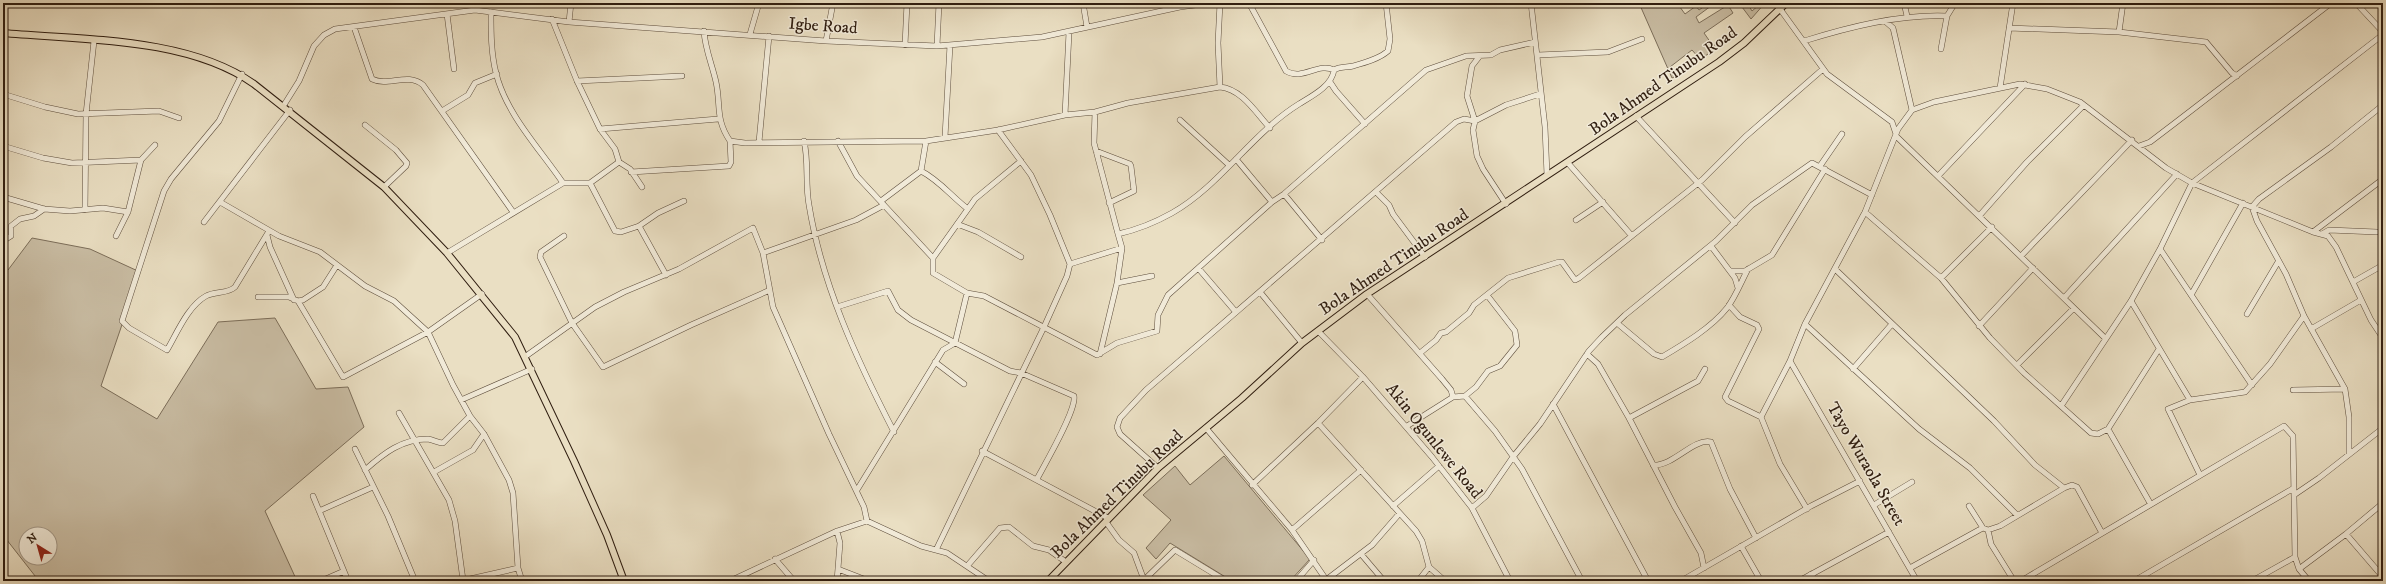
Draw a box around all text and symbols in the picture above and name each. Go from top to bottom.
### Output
street label: Igbe Road [788,13,859,39]
street label: Bola Ahmed Tinubu Road [1585,21,1742,140]
street label: Bola Ahmed Tinubu Road [1315,203,1473,320]
street label: Akin Ogunlewe Road [1381,379,1488,504]
street label: Tayo Wuraola Street [1822,398,1911,530]
street label: Bola Ahmed Tinubu Road [1046,425,1188,563]
north arrow [18,526,58,566]
text: N [25,531,40,547]

